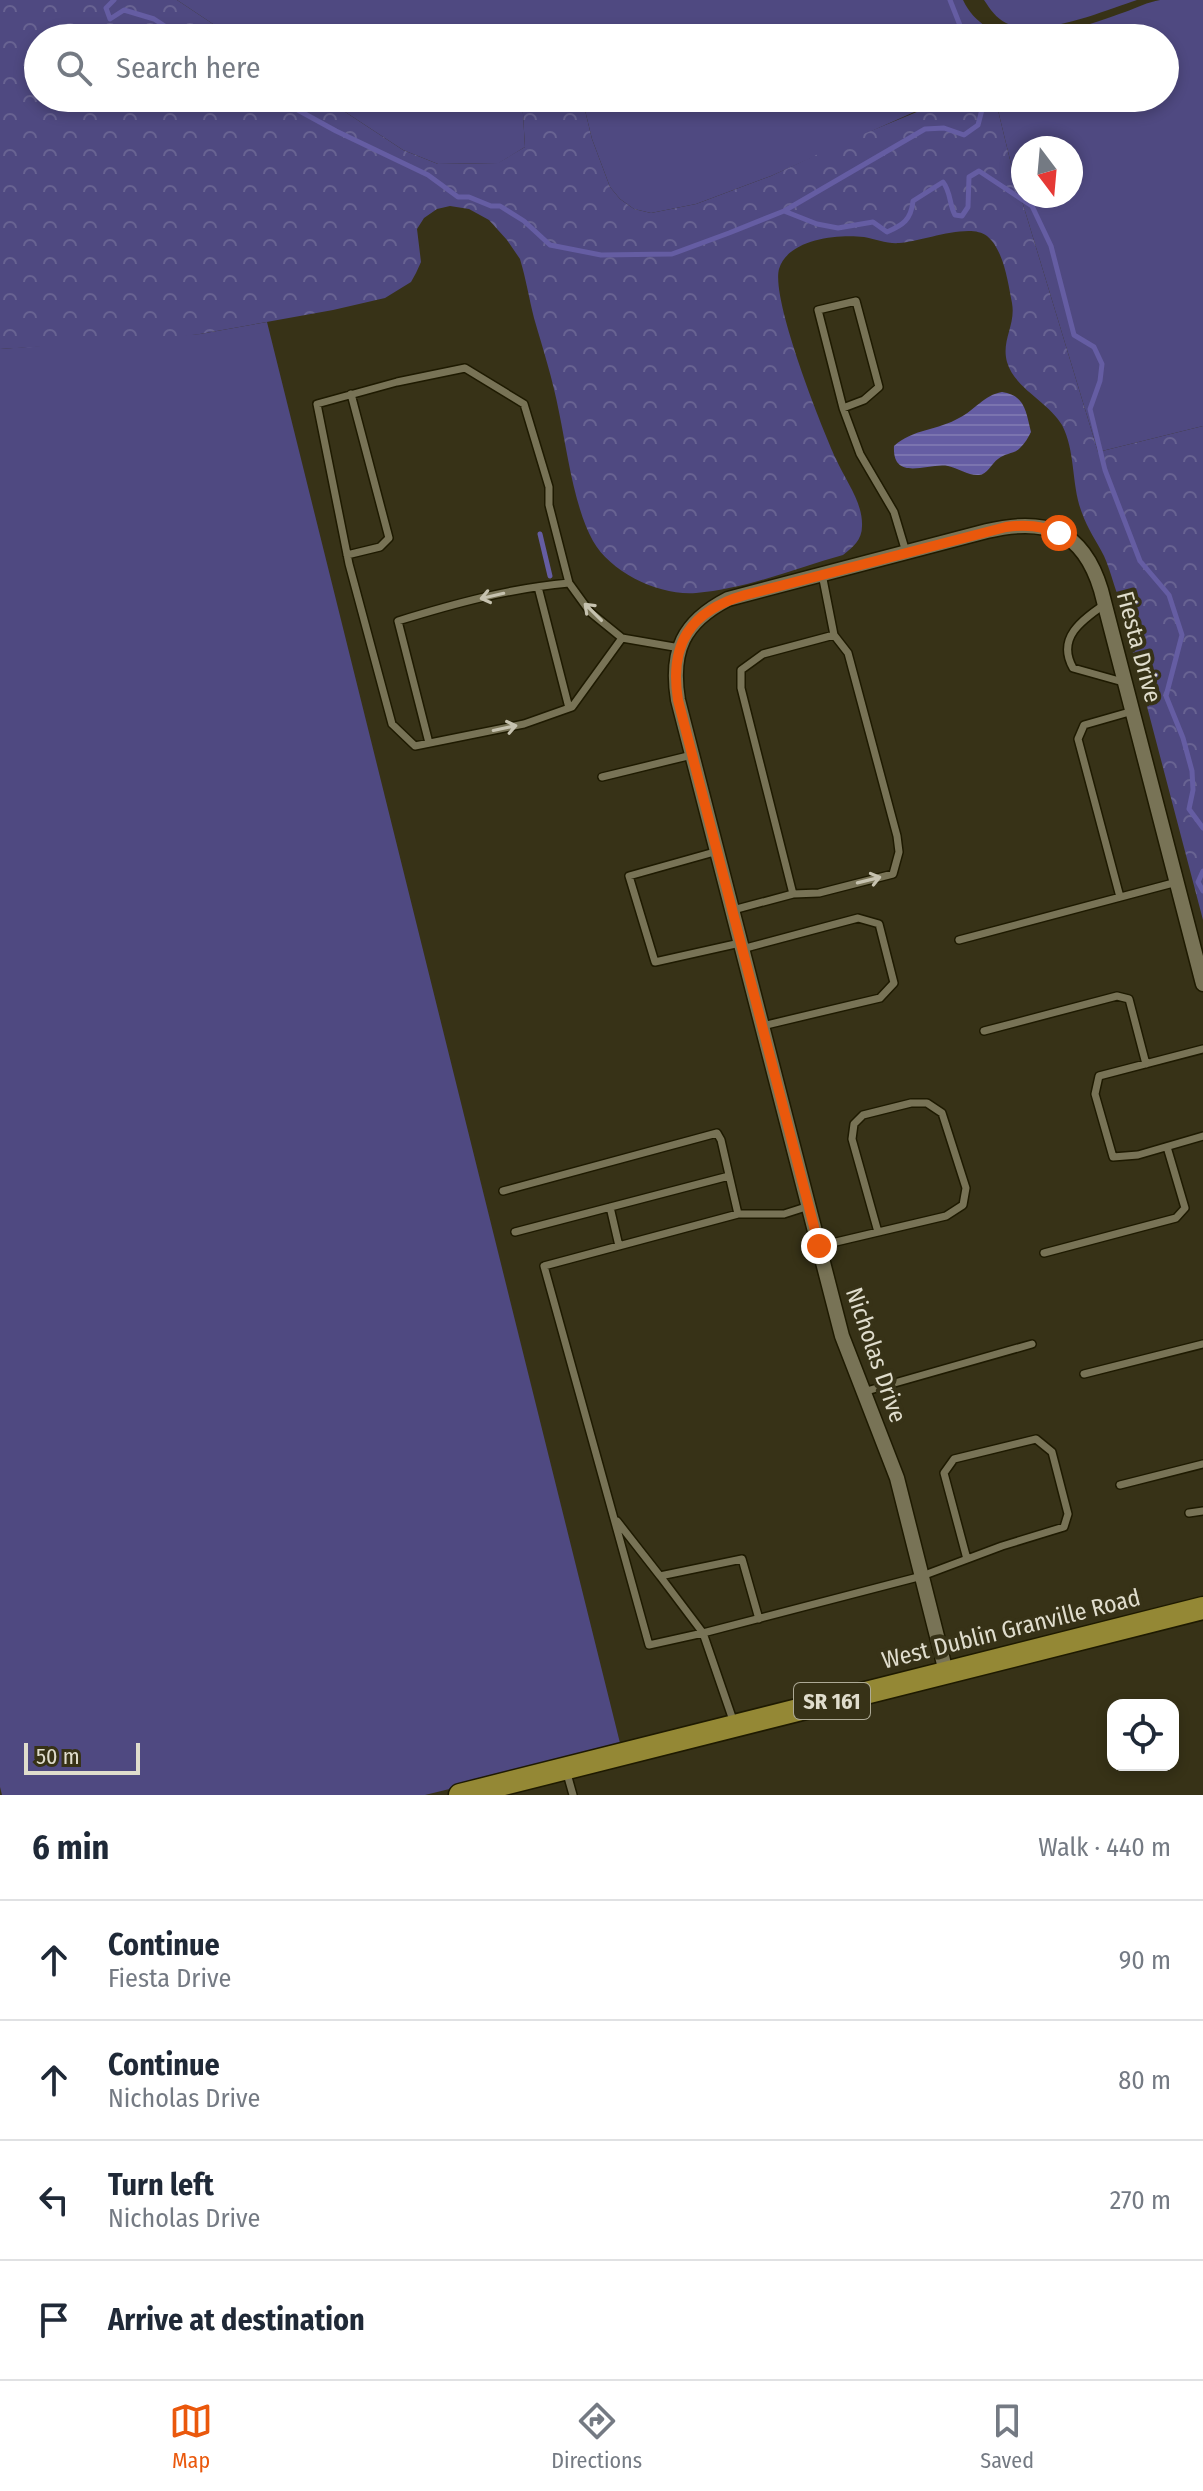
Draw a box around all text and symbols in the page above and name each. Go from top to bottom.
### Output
search box [24,24,1179,112]
icon: search [52,46,96,90]
text: Search here [116,50,261,86]
north arrow [1011,136,1083,208]
route start [1041,515,1077,551]
street label: Fiesta Drive [1111,588,1167,706]
one-way arrow [480,590,505,605]
one-way arrow [583,603,603,622]
one-way arrow [492,720,518,735]
one-way arrow [856,872,882,887]
route end [801,1228,837,1264]
street label: Nicholas Drive [840,1284,912,1426]
street label: West Dublin Granville Road [879,1583,1143,1675]
road number: SR 161 [794,1683,870,1719]
map controls [1107,1699,1179,1771]
button: locate [1107,1699,1179,1771]
scale bar [24,1739,140,1775]
text: 50 m [36,1743,80,1770]
text: 6 min [32,1827,109,1868]
text: Walk · 440 m [1038,1832,1171,1863]
text: Continue [108,1927,220,1963]
icon: ahead [32,1938,76,1982]
text: 90 m [1119,1945,1171,1976]
text: Fiesta Drive [108,1963,231,1994]
text: Continue [108,2047,220,2083]
icon: ahead [32,2058,76,2102]
text: 80 m [1118,2065,1171,2096]
text: Nicholas Drive [108,2083,260,2114]
text: Turn left [108,2167,214,2203]
icon: left [32,2178,76,2222]
text: 270 m [1110,2185,1171,2216]
text: Nicholas Drive [108,2203,260,2234]
icon: arrive [32,2298,76,2342]
text: Arrive at destination [108,2302,365,2338]
tab: Map [169,2399,213,2474]
tab: Directions [551,2399,642,2474]
tab: Saved [980,2399,1034,2474]

